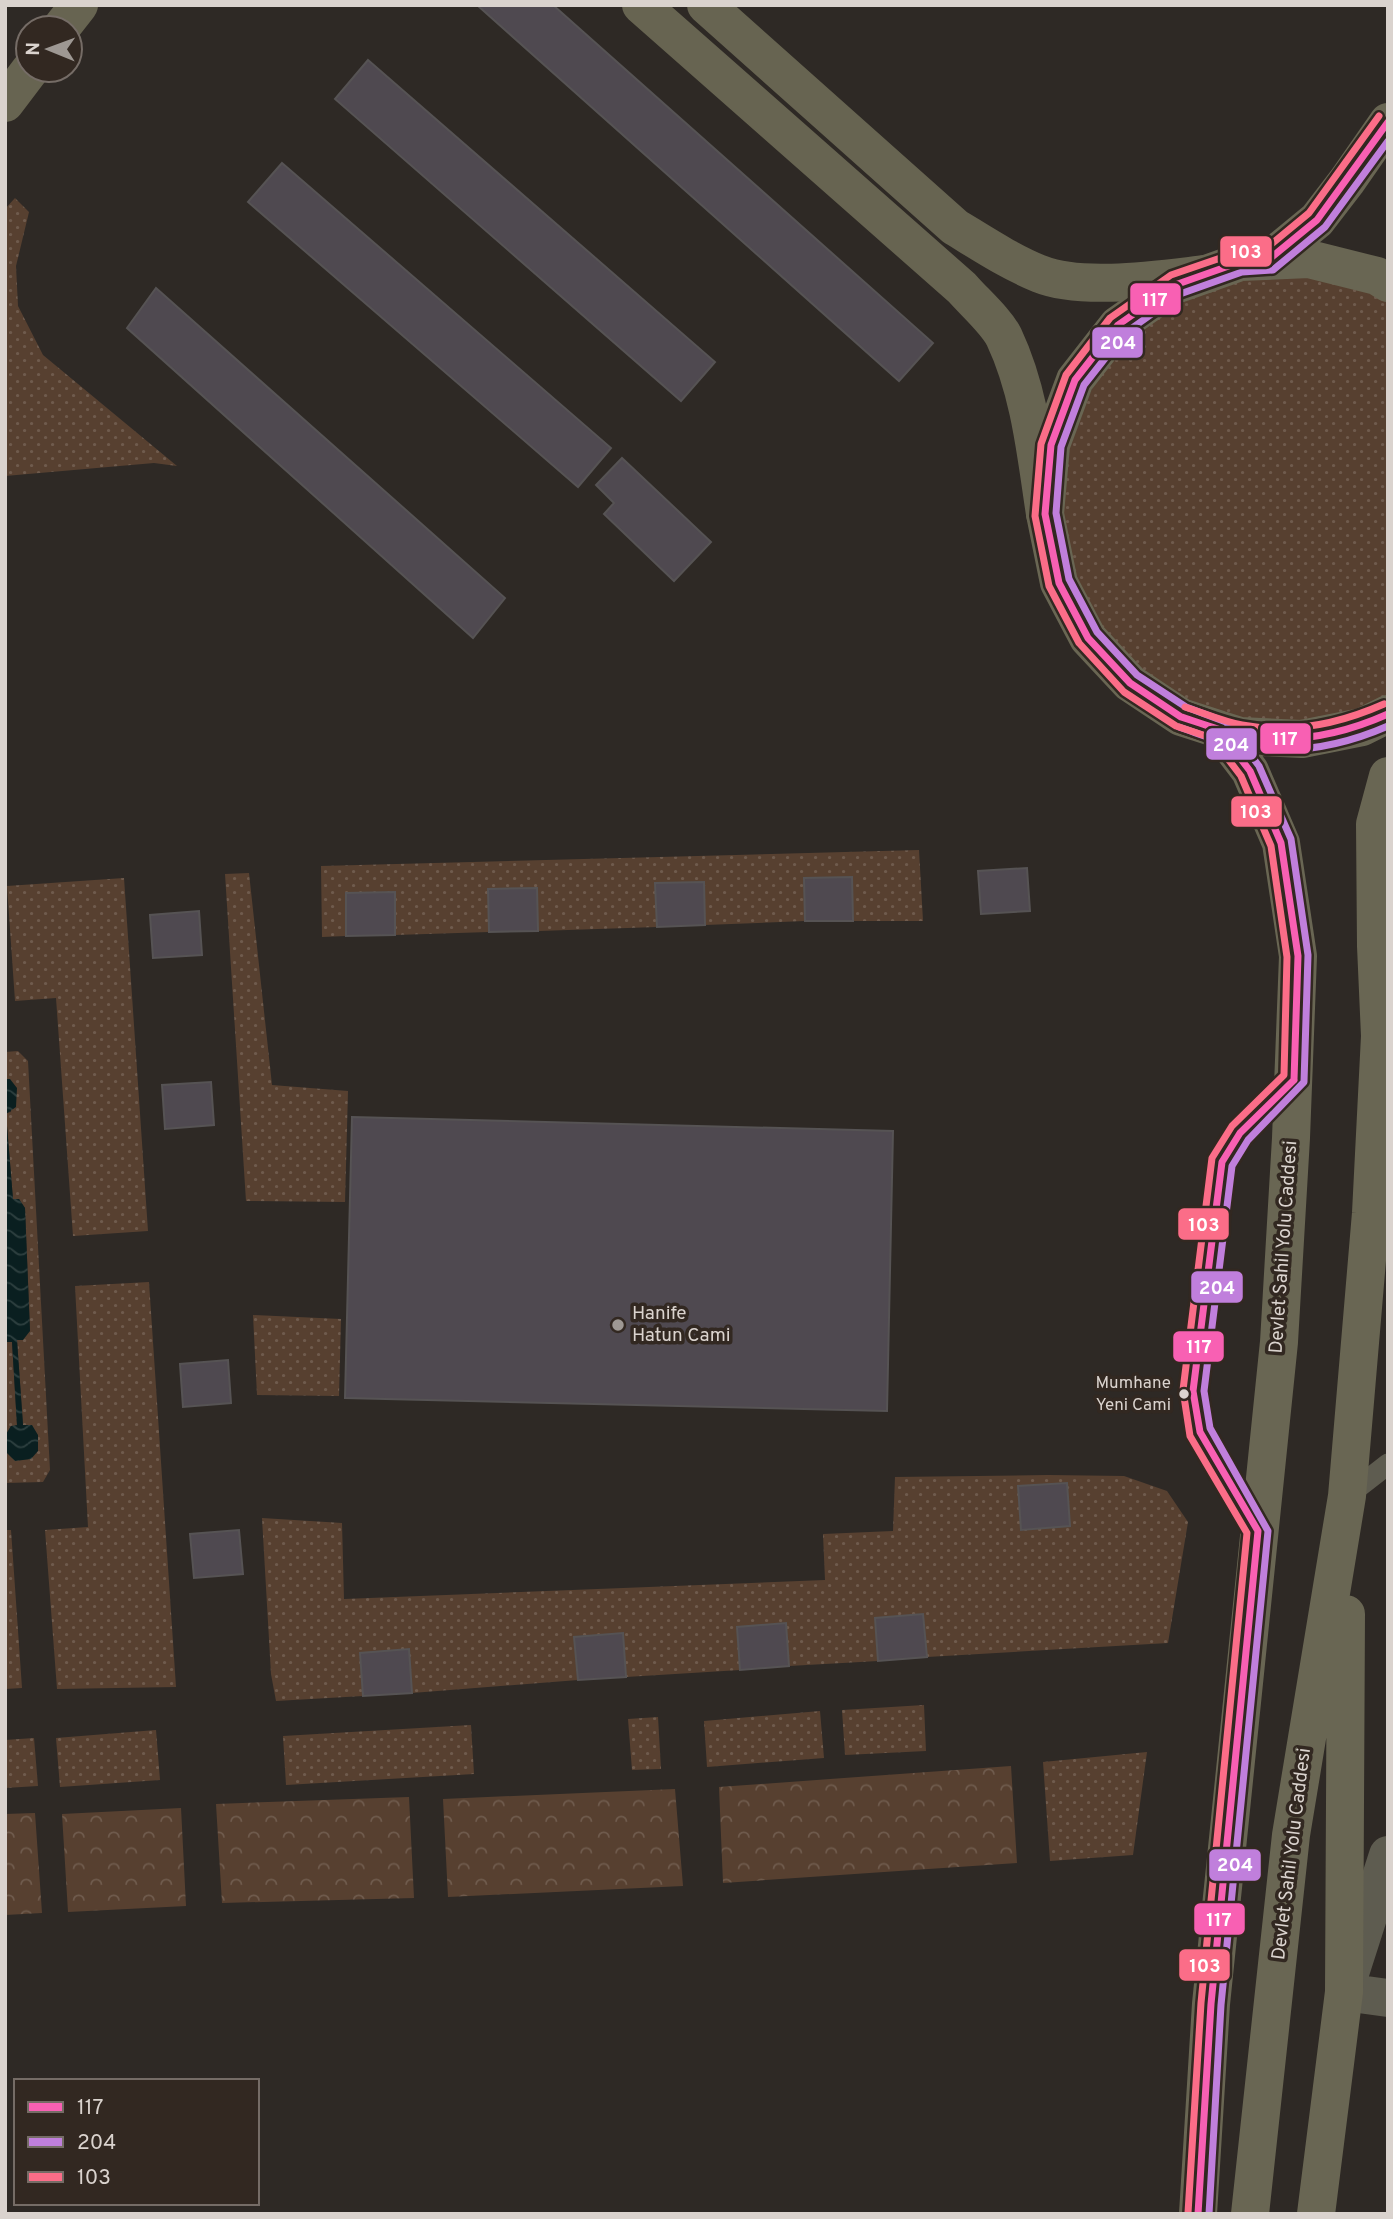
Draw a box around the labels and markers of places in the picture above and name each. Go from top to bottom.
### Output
place label: Hanife Hatun Cami [632,1302,731,1348]
marker: Hanife Hatun Cami [610,1317,626,1333]
place label: Mumhane Yeni Cami [1095,1373,1171,1417]
marker: Mumhane Yeni Cami [1177,1387,1191,1401]

